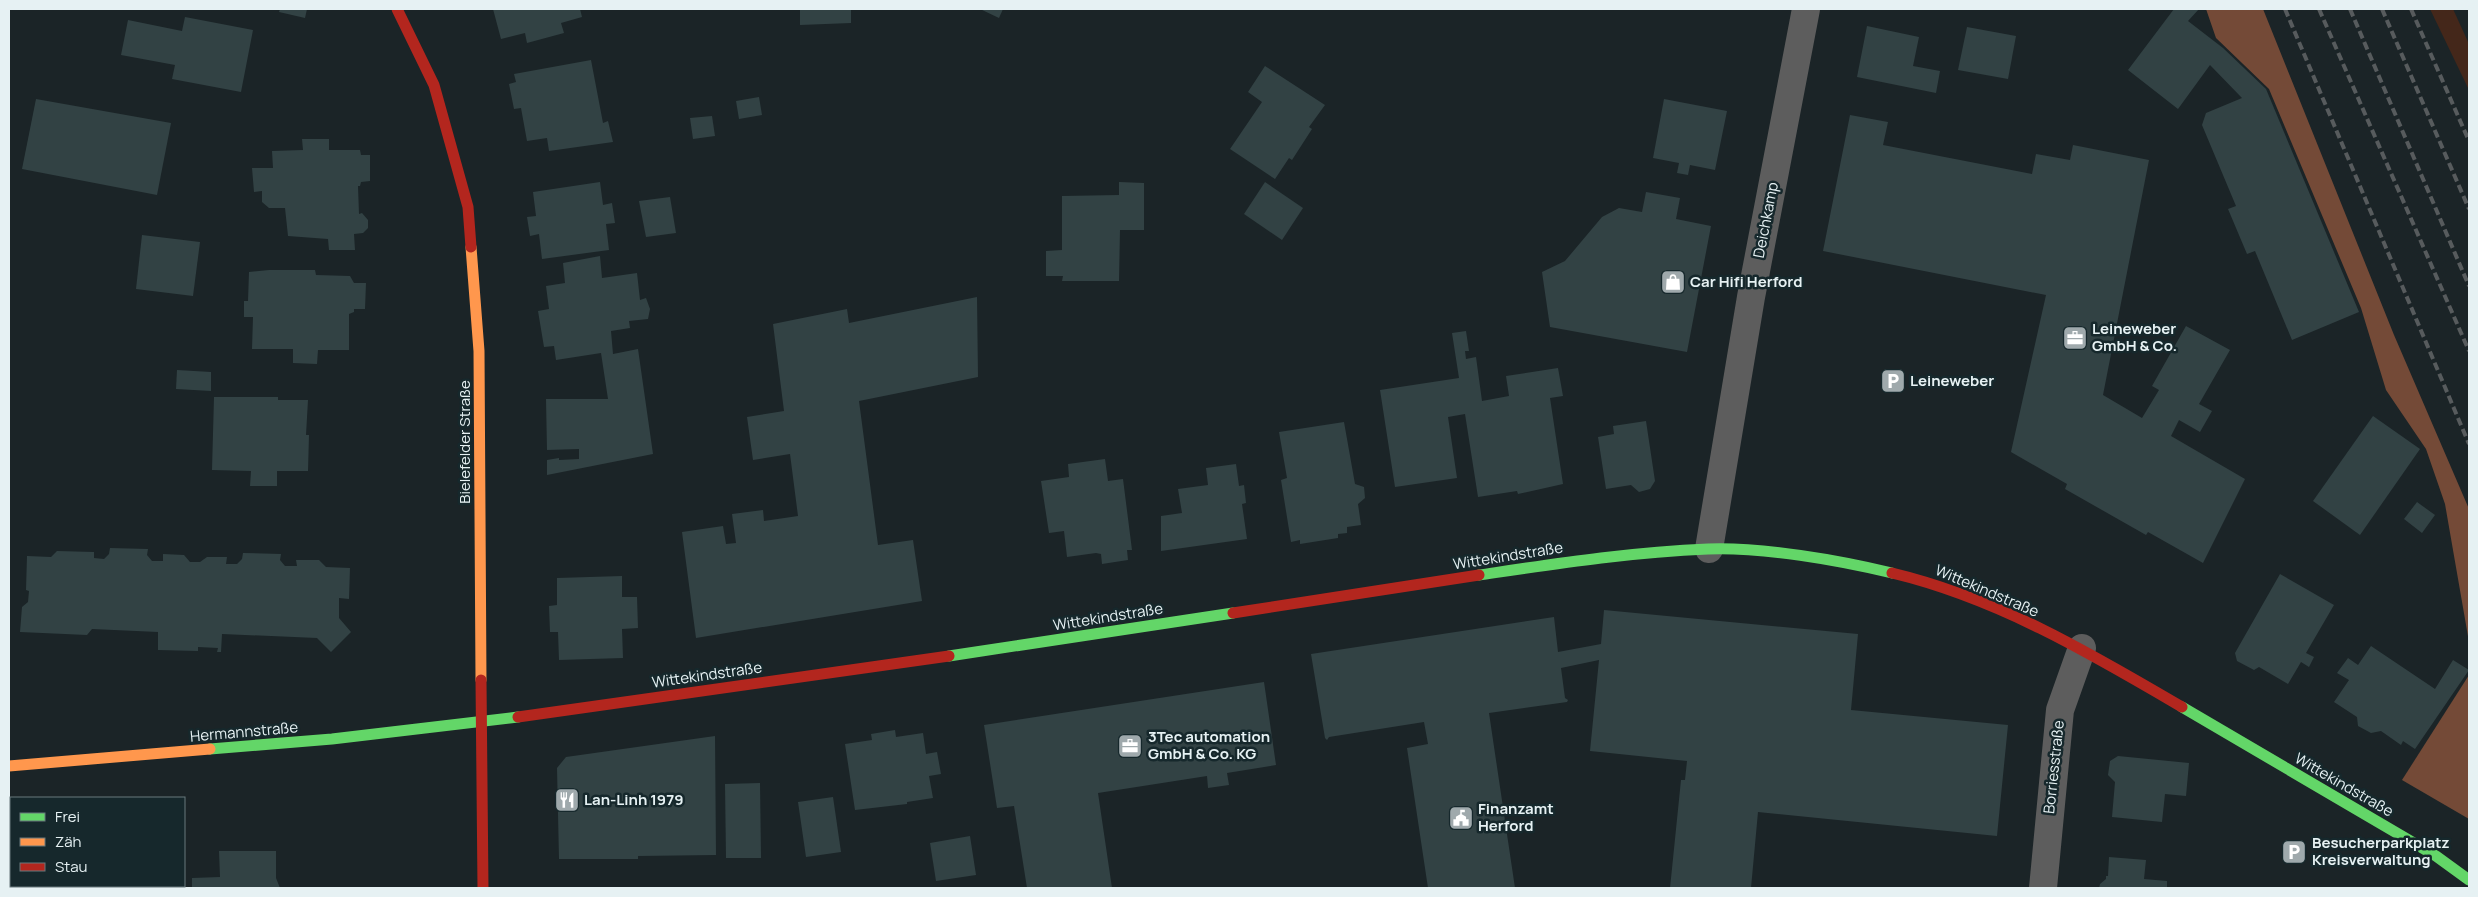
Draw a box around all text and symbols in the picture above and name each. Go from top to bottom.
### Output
street label: Deichkamp [1748,180,1783,260]
shop icon: Car Hifi Herford [1660,269,1686,295]
place label: Car Hifi Herford [1690,271,1802,292]
place label: Leineweber GmbH & Co. [2092,318,2177,356]
office icon: Leineweber GmbH & Co. [2062,325,2088,351]
parking icon: Leineweber [1880,368,1906,394]
place label: Leineweber [1910,370,1994,391]
street label: Bielefelder Straße [454,380,475,504]
street label: Wittekindstraße [1452,536,1565,575]
street label: Wittekindstraße [1932,559,2043,622]
street label: Wittekindstraße [1052,597,1165,636]
street label: Wittekindstraße [651,656,764,693]
street label: Hermannstraße [189,716,299,747]
street label: Borriesstraße [2038,719,2069,815]
place label: 3Tec automation GmbH & Co. KG [1148,726,1270,764]
office icon: 3Tec automation GmbH & Co. KG [1117,733,1143,759]
street label: Wittekindstraße [2291,748,2398,821]
restaurant icon: Lan-Linh 1979 [554,787,580,813]
place label: Lan-Linh 1979 [584,789,683,810]
legend [10,797,185,887]
place label: Finanzamt Herford [1478,798,1554,836]
public building icon: Finanzamt Herford [1448,805,1474,831]
text: Frei [55,806,80,827]
text: Zäh [55,831,82,852]
place label: Besucherparkplatz Kreisverwaltung [2312,832,2450,870]
parking icon: Besucherparkplatz Kreisverwaltung [2281,839,2307,865]
text: Stau [55,856,88,877]

